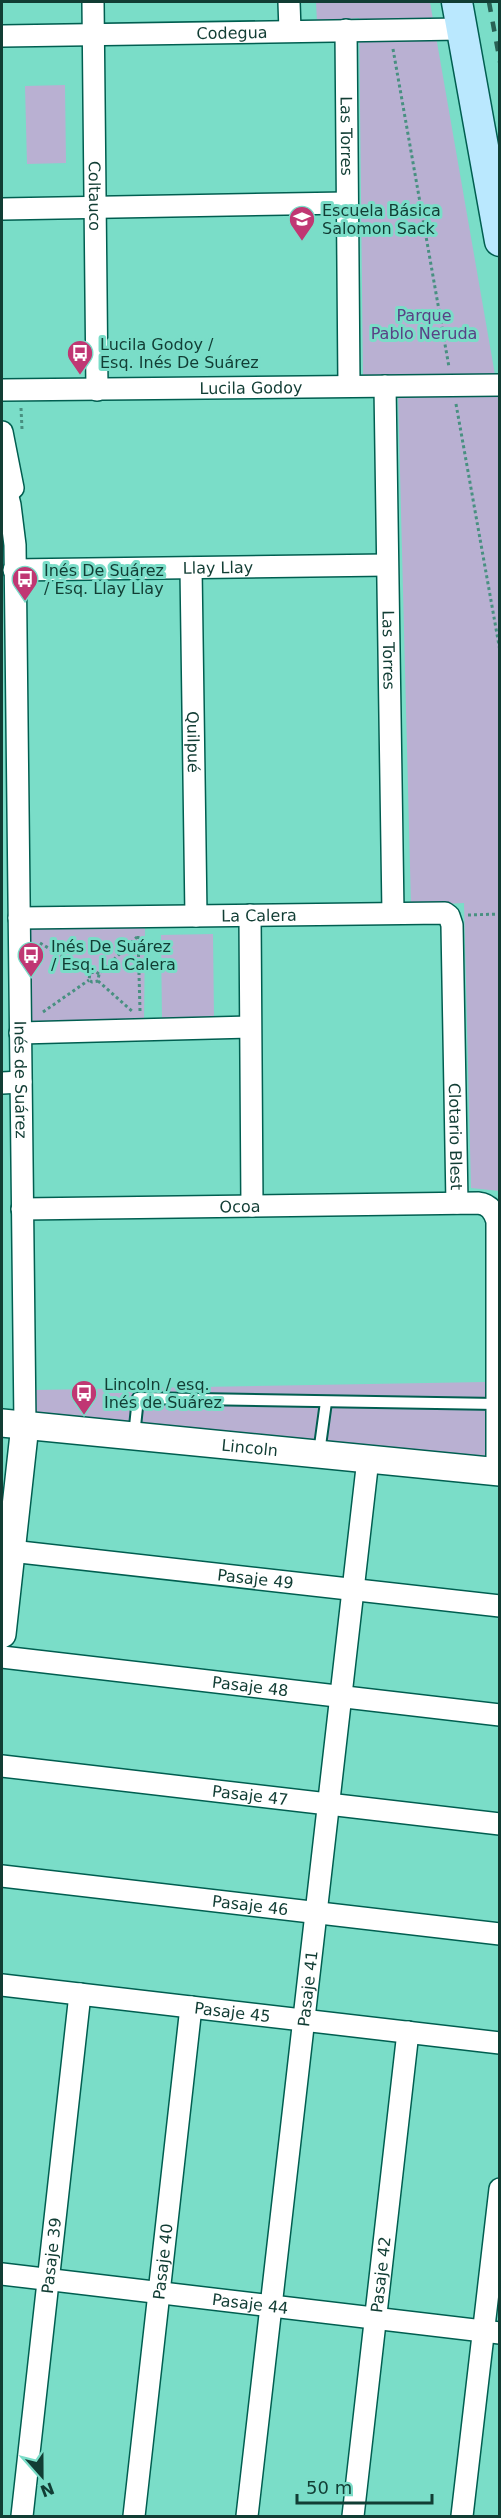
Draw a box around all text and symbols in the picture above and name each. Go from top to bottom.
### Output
street label: Codegua [196,23,268,43]
street label: Las Torres [337,96,356,176]
street label: Coltauco [85,161,104,231]
place label: Escuela Básica Salomon Sack [322,201,441,238]
school or university icon: Escuela Básica Salomon Sack [287,204,317,242]
park label: Parque Pablo Neruda [371,306,477,343]
place label: Lucila Godoy / Esq. Inés De Suárez [100,335,259,372]
bus stop icon: Lucila Godoy / Esq. Inés De Suárez [65,338,95,376]
street label: Lucila Godoy [199,378,303,398]
street label: Llay Llay [183,558,253,578]
place label: Inés De Suárez / Esq. Llay Llay [44,561,164,598]
bus stop icon: Inés De Suárez / Esq. Llay Llay [10,564,40,602]
street label: Las Torres [378,610,399,690]
street label: Quilpué [183,711,203,773]
street label: La Calera [221,906,297,926]
place label: Inés De Suárez / Esq. La Calera [51,937,176,974]
bus stop icon: Inés De Suárez / Esq. La Calera [16,940,46,978]
street label: Inés de Suárez [10,1021,31,1139]
street label: Clotario Blest [445,1083,466,1190]
street label: Ocoa [219,1197,261,1216]
place label: Lincoln / esq. Inés de Suárez [104,1375,222,1412]
bus stop icon: Lincoln / esq. Inés de Suárez [69,1378,99,1416]
street label: Lincoln [221,1436,279,1460]
street label: Pasaje 49 [216,1565,295,1593]
street label: Pasaje 48 [211,1673,289,1700]
street label: Pasaje 47 [211,1782,289,1809]
street label: Pasaje 46 [211,1892,289,1919]
street label: Pasaje 41 [294,1949,322,2028]
street label: Pasaje 45 [193,1998,272,2026]
street label: Pasaje 39 [38,2217,65,2295]
street label: Pasaje 40 [149,2222,177,2301]
street label: Pasaje 42 [367,2235,395,2314]
street label: Pasaje 44 [211,2290,289,2318]
north arrow [12,2446,72,2506]
scale bar [297,2467,432,2505]
text: 50 m [306,2477,352,2498]
text: N [38,2478,57,2501]

